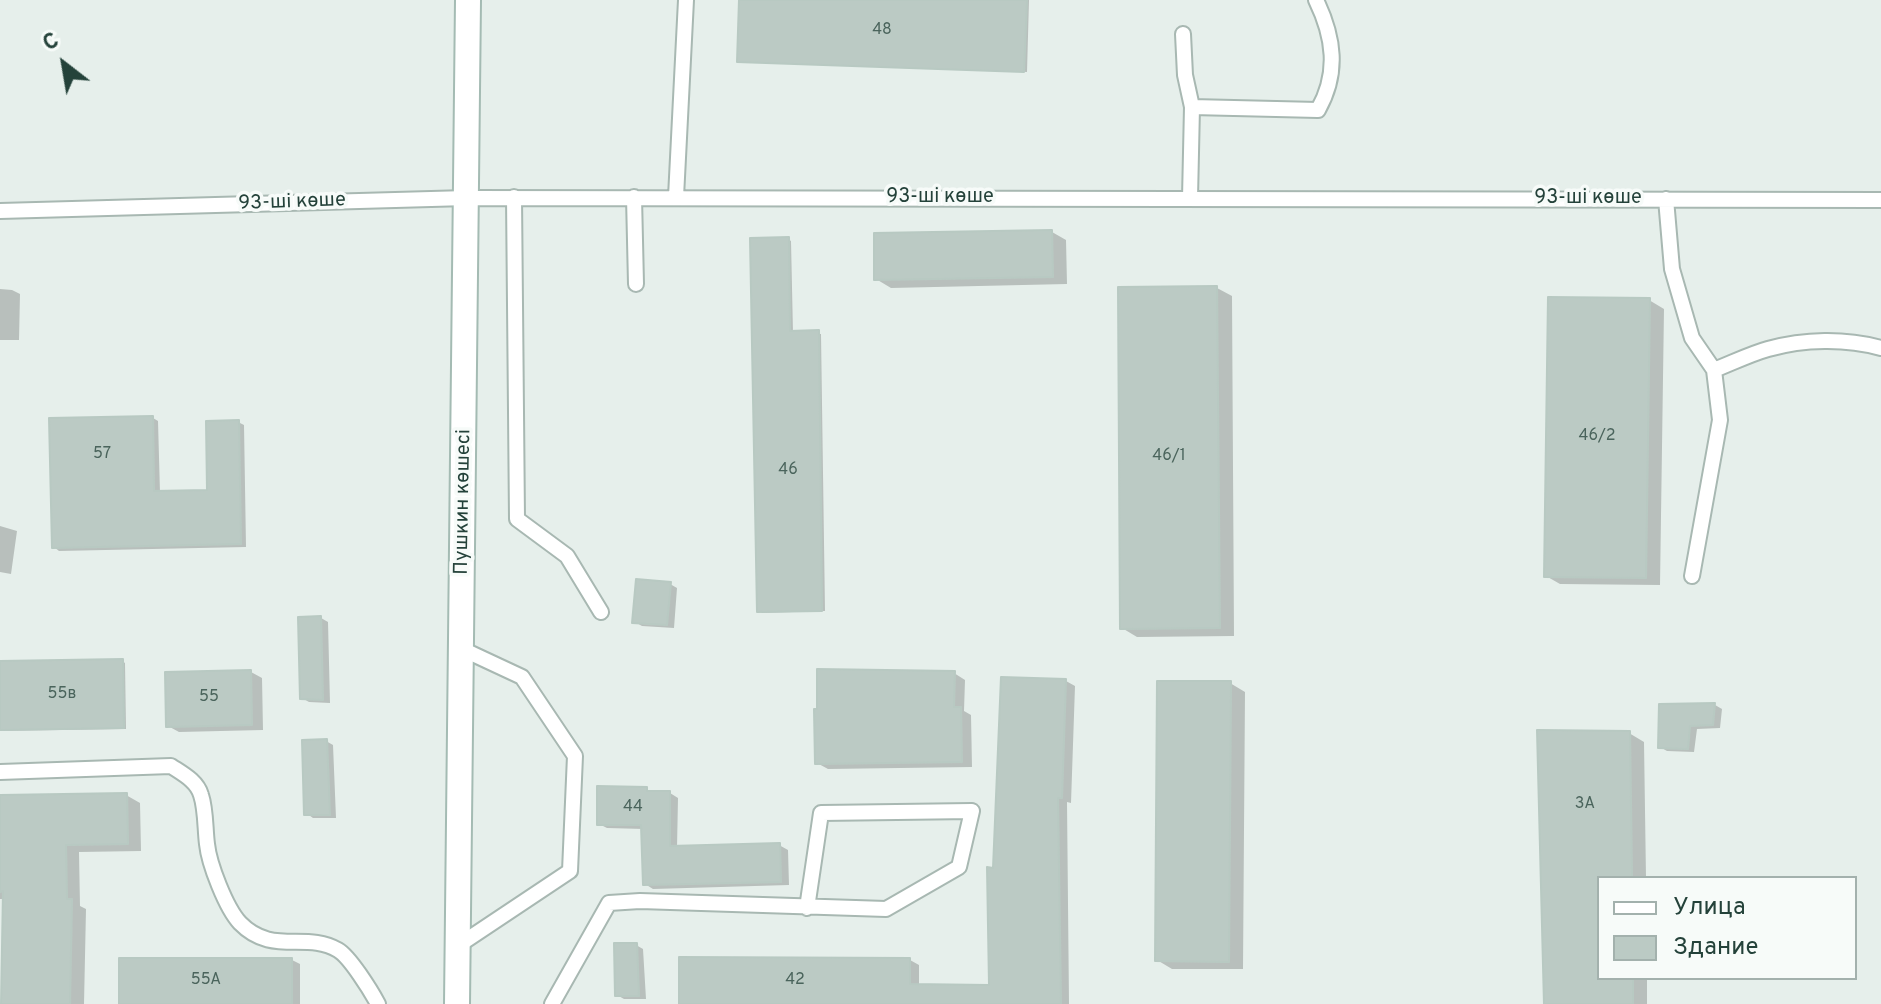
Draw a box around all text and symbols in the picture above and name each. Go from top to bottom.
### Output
house number: 48 [872,21,892,41]
north arrow [24,24,104,104]
text: С [38,28,64,58]
street label: 93-ші көше [886,186,994,210]
street label: 93-ші көше [1534,187,1642,211]
street label: 93-ші көше [238,189,346,217]
house number: 46/2 [1578,427,1616,447]
street label: Пушкин көшесі [451,429,477,575]
house number: 57 [93,445,111,465]
house number: 46/1 [1152,447,1186,467]
house number: 46 [778,461,798,481]
house number: 55в [48,685,76,705]
house number: 55 [199,688,219,708]
house number: 3А [1575,795,1595,815]
house number: 44 [623,798,643,818]
legend [1597,876,1857,980]
text: Улица [1673,893,1746,923]
text: Здание [1673,933,1759,963]
house number: 55А [191,971,221,991]
house number: 42 [785,971,805,991]

